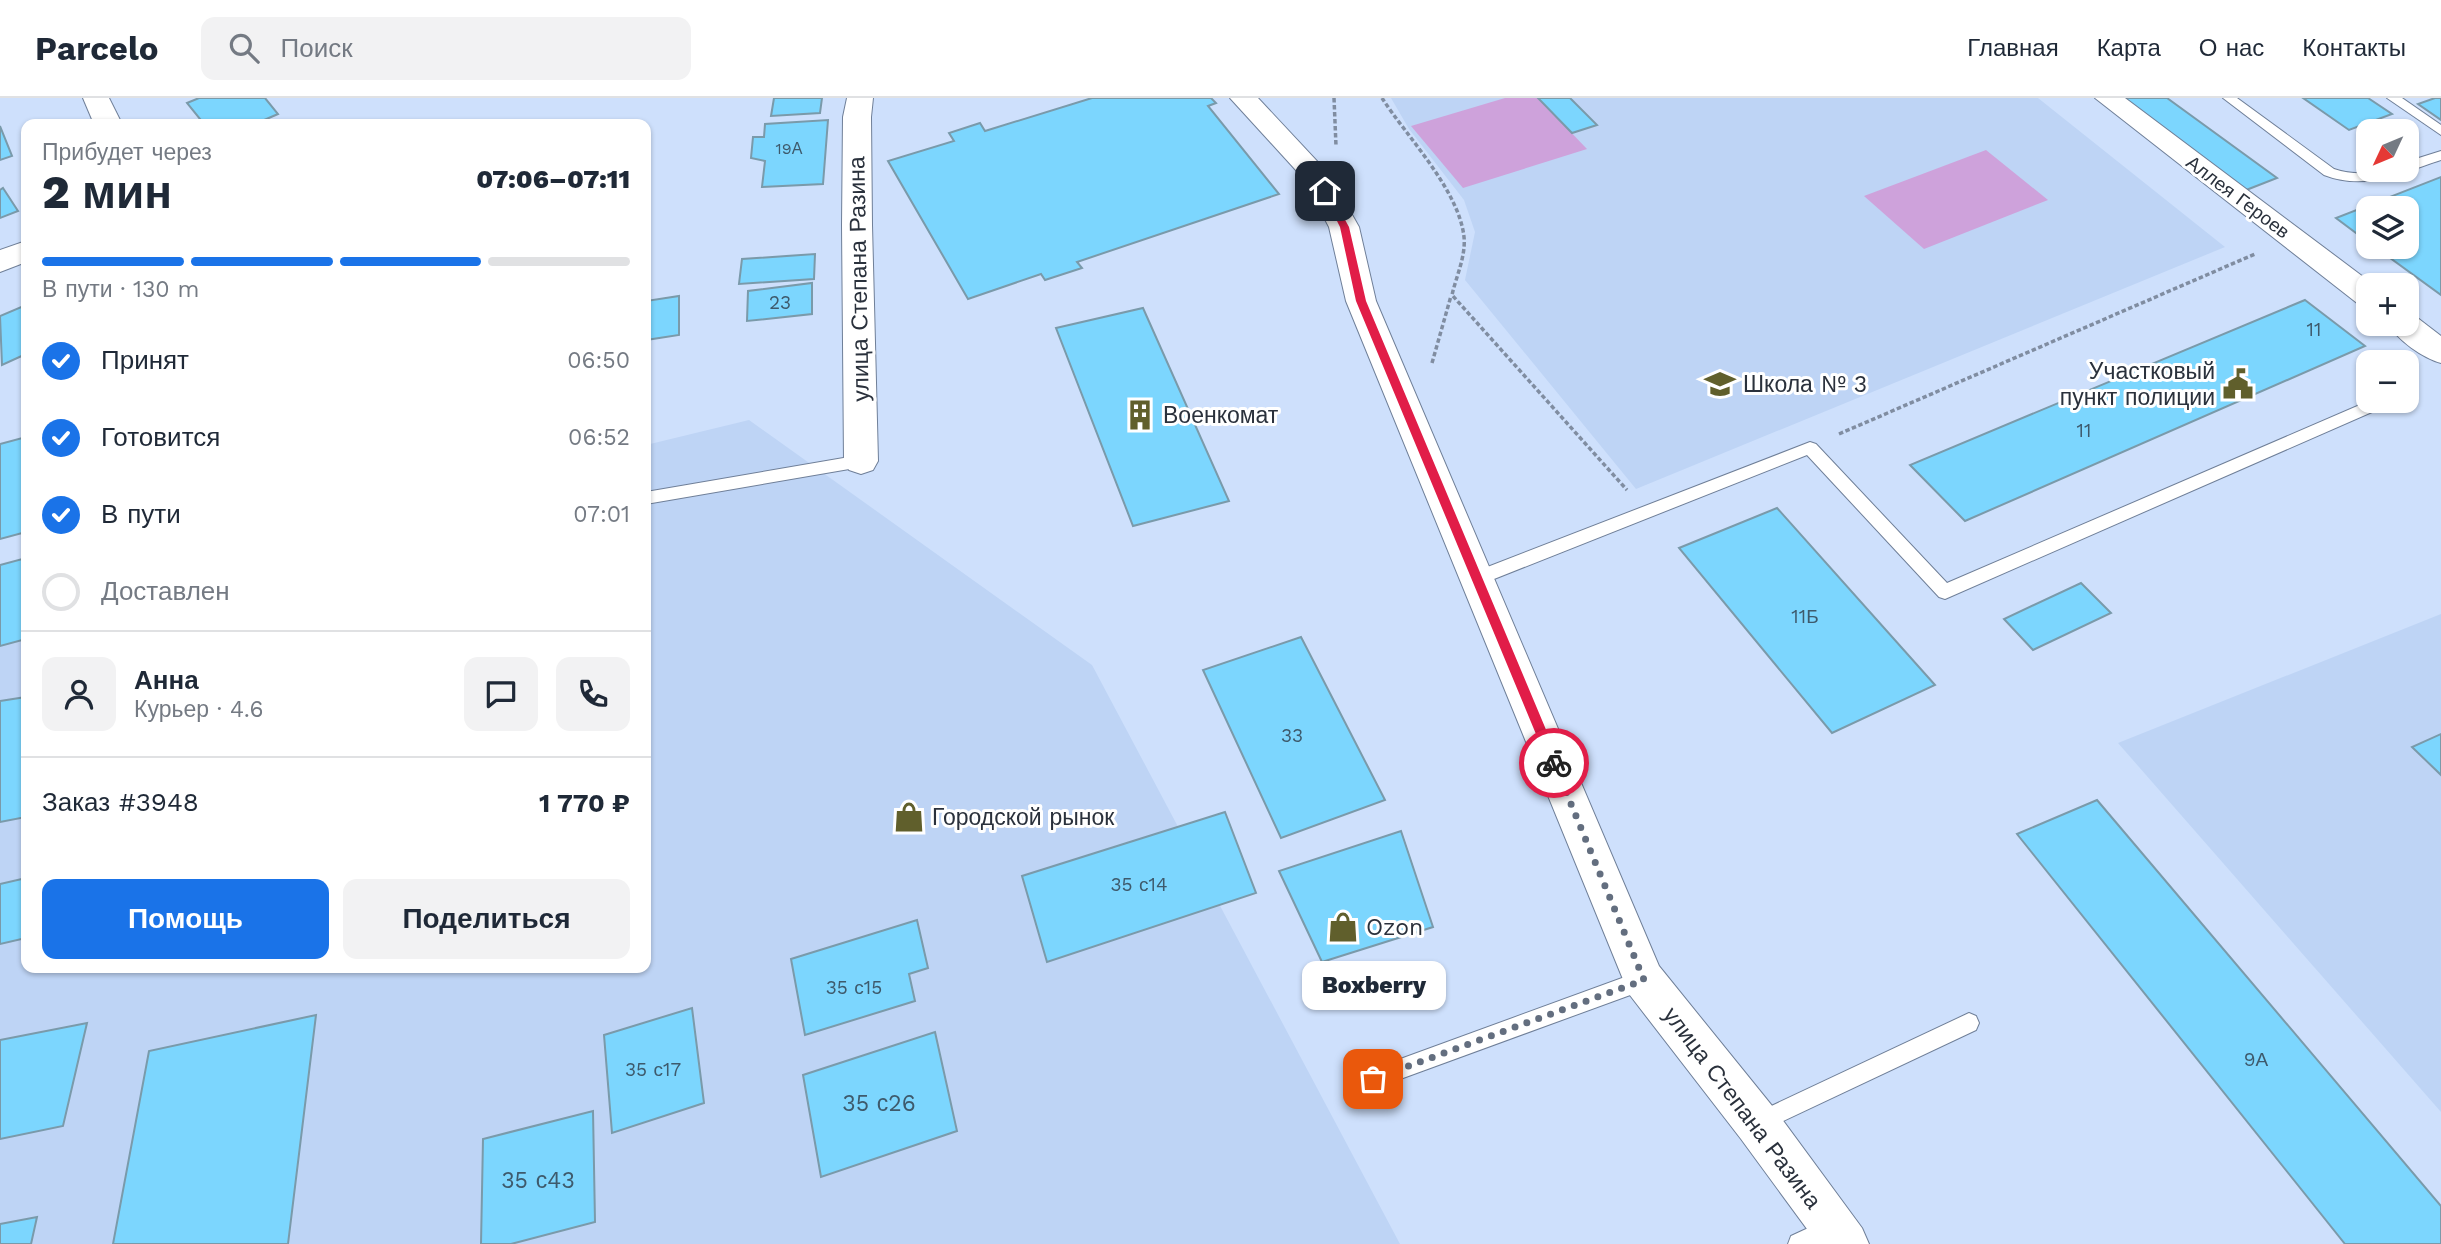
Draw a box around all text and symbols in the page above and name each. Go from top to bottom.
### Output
search box [201,17,691,80]
text: Parcelo [35,29,159,68]
icon: search [225,29,263,67]
text: Поиск [281,33,353,63]
text: Главная [1967,34,2059,62]
text: Карта [2097,34,2161,62]
text: О нас [2199,34,2264,62]
text: Контакты [2302,34,2406,62]
north arrow [2356,119,2418,182]
map controls [2356,119,2419,413]
text: Прибудет через [42,139,212,166]
house number: 19А [776,139,803,158]
street label: Аллея Героев [2182,151,2294,243]
street label: улица Степана Разина [843,156,875,402]
pin [1295,161,1355,221]
text: 07:06–07:11 [476,164,630,194]
text: 2 мин [42,165,172,219]
icon: home [1306,172,1344,210]
button: layers [2356,196,2419,259]
button: + [2356,273,2419,336]
text: В пути · 130 m [42,276,199,303]
house number: 23 [769,291,791,314]
house number: 11 [2307,318,2321,341]
icon: check [42,342,80,380]
text: Принят [101,345,189,375]
text: 06:50 [567,347,630,374]
button: − [2356,350,2419,413]
place label: Участковый пункт полиции [2060,358,2215,411]
school or university icon: Школа № 3 [1703,367,1737,401]
public building icon: Участковый пункт полиции [2221,367,2255,401]
place label: Школа № 3 [1743,371,1867,398]
building icon: Военкомат [1123,398,1157,432]
place label: Военкомат [1163,402,1279,429]
icon: check [42,419,80,457]
house number: 11 [2077,419,2091,442]
text: Готовится [101,422,220,452]
text: 06:52 [568,424,630,451]
icon: check [42,496,80,534]
text: В пути [101,499,181,529]
text: 07:01 [573,501,630,528]
text: Доставлен [101,576,230,606]
house number: 11Б [1791,605,1819,628]
button: person [42,657,116,731]
button: chat [464,657,538,731]
button: phone [556,657,630,731]
text: Анна [134,665,199,695]
text: Курьер · 4.6 [134,696,263,723]
house number: 33 [1281,724,1303,747]
courier [1519,728,1589,798]
icon: bike [1535,744,1573,782]
text: Заказ #3948 [42,787,199,817]
text: 1 770 ₽ [539,788,630,818]
shop icon: Городской рынок [892,800,926,834]
place label: Городской рынок [932,804,1115,831]
house number: 35 с14 [1110,873,1168,896]
button: Помощь [42,879,329,959]
button: Поделиться [343,879,630,959]
shop icon: Ozon [1326,910,1360,944]
place label: Ozon [1366,914,1423,941]
callout: Boxberry [1301,960,1445,1009]
text: Boxberry [1322,972,1426,999]
house number: 35 с15 [826,976,882,999]
street label: улица Степана Разина [1657,1002,1827,1214]
house number: 9А [2244,1048,2269,1071]
pin [1343,1049,1403,1109]
house number: 35 с17 [625,1058,681,1081]
icon: bag [1354,1060,1392,1098]
house number: 35 с26 [842,1090,916,1117]
house number: 35 с43 [501,1167,575,1194]

